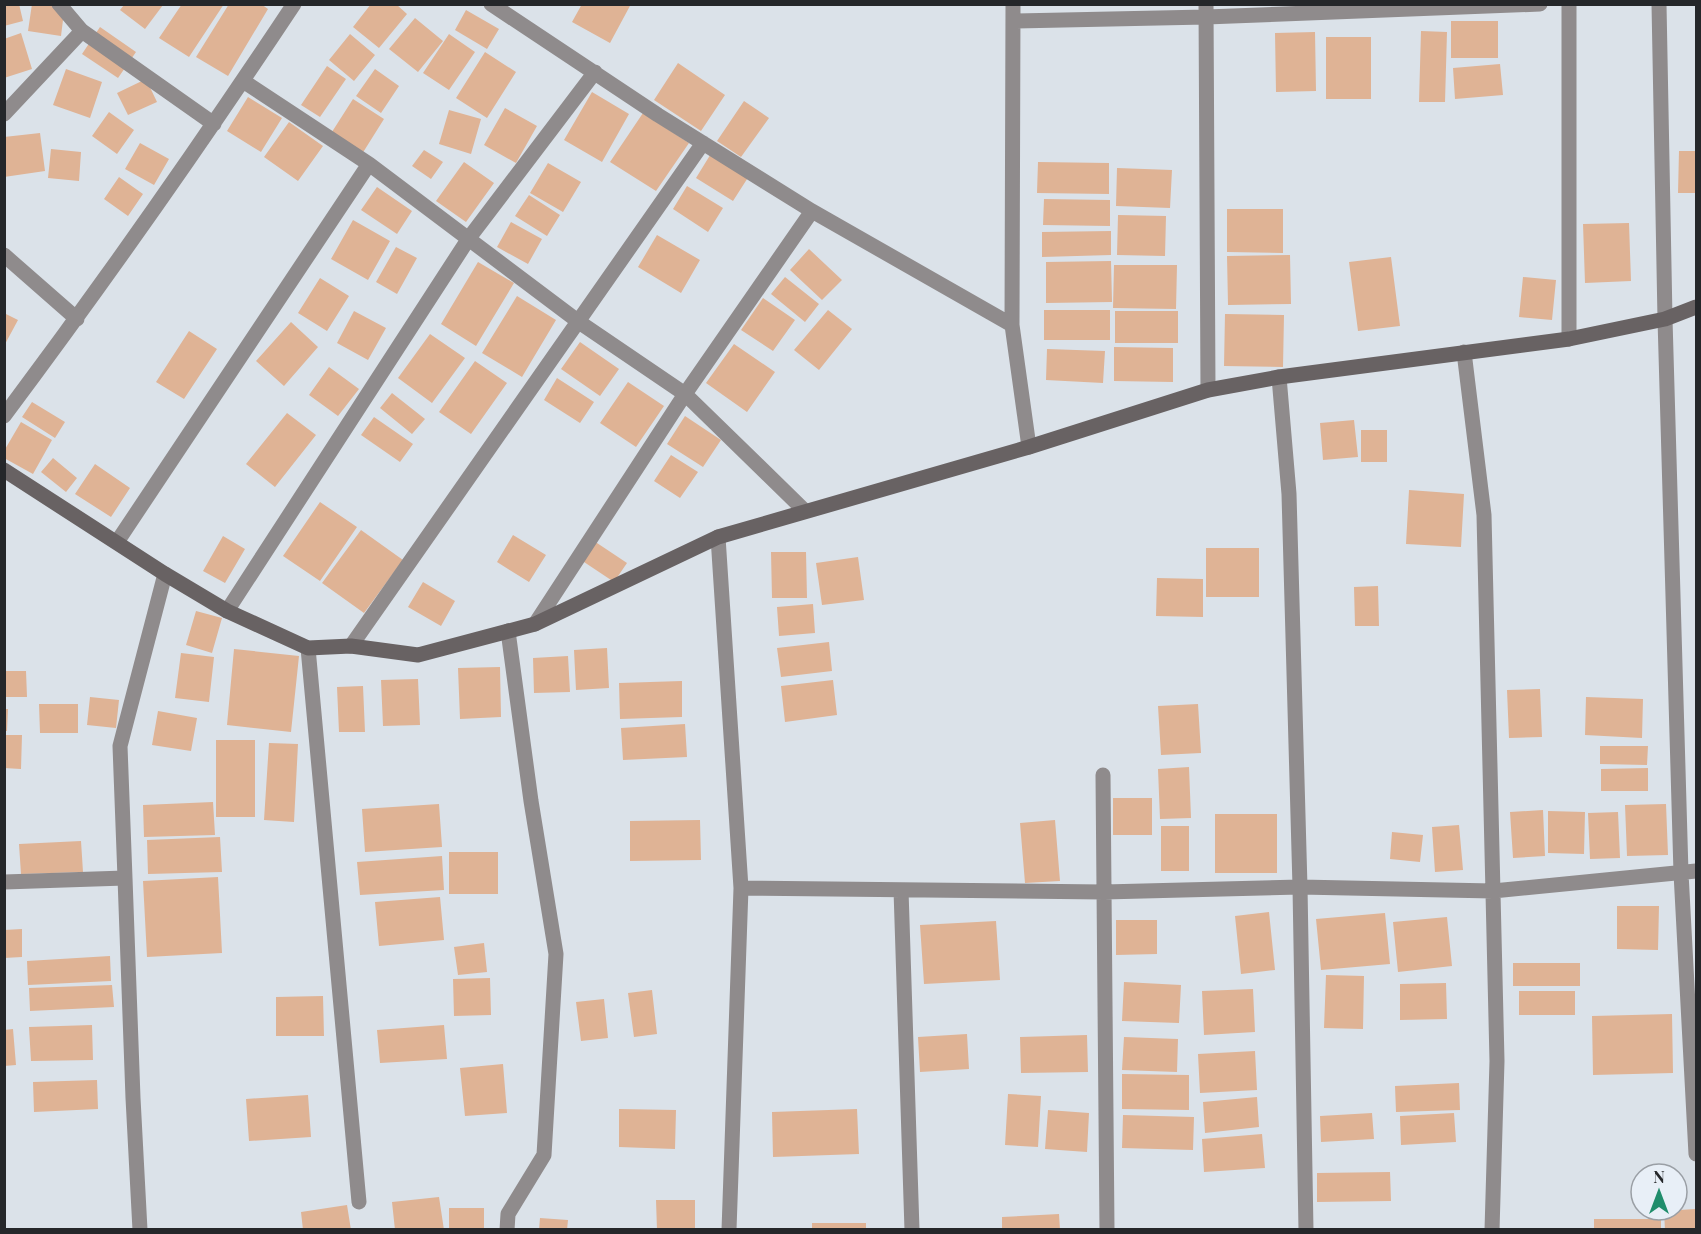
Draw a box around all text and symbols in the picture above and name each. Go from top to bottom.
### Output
north arrow [1629,1162,1689,1222]
text: N [1653,1166,1665,1187]

